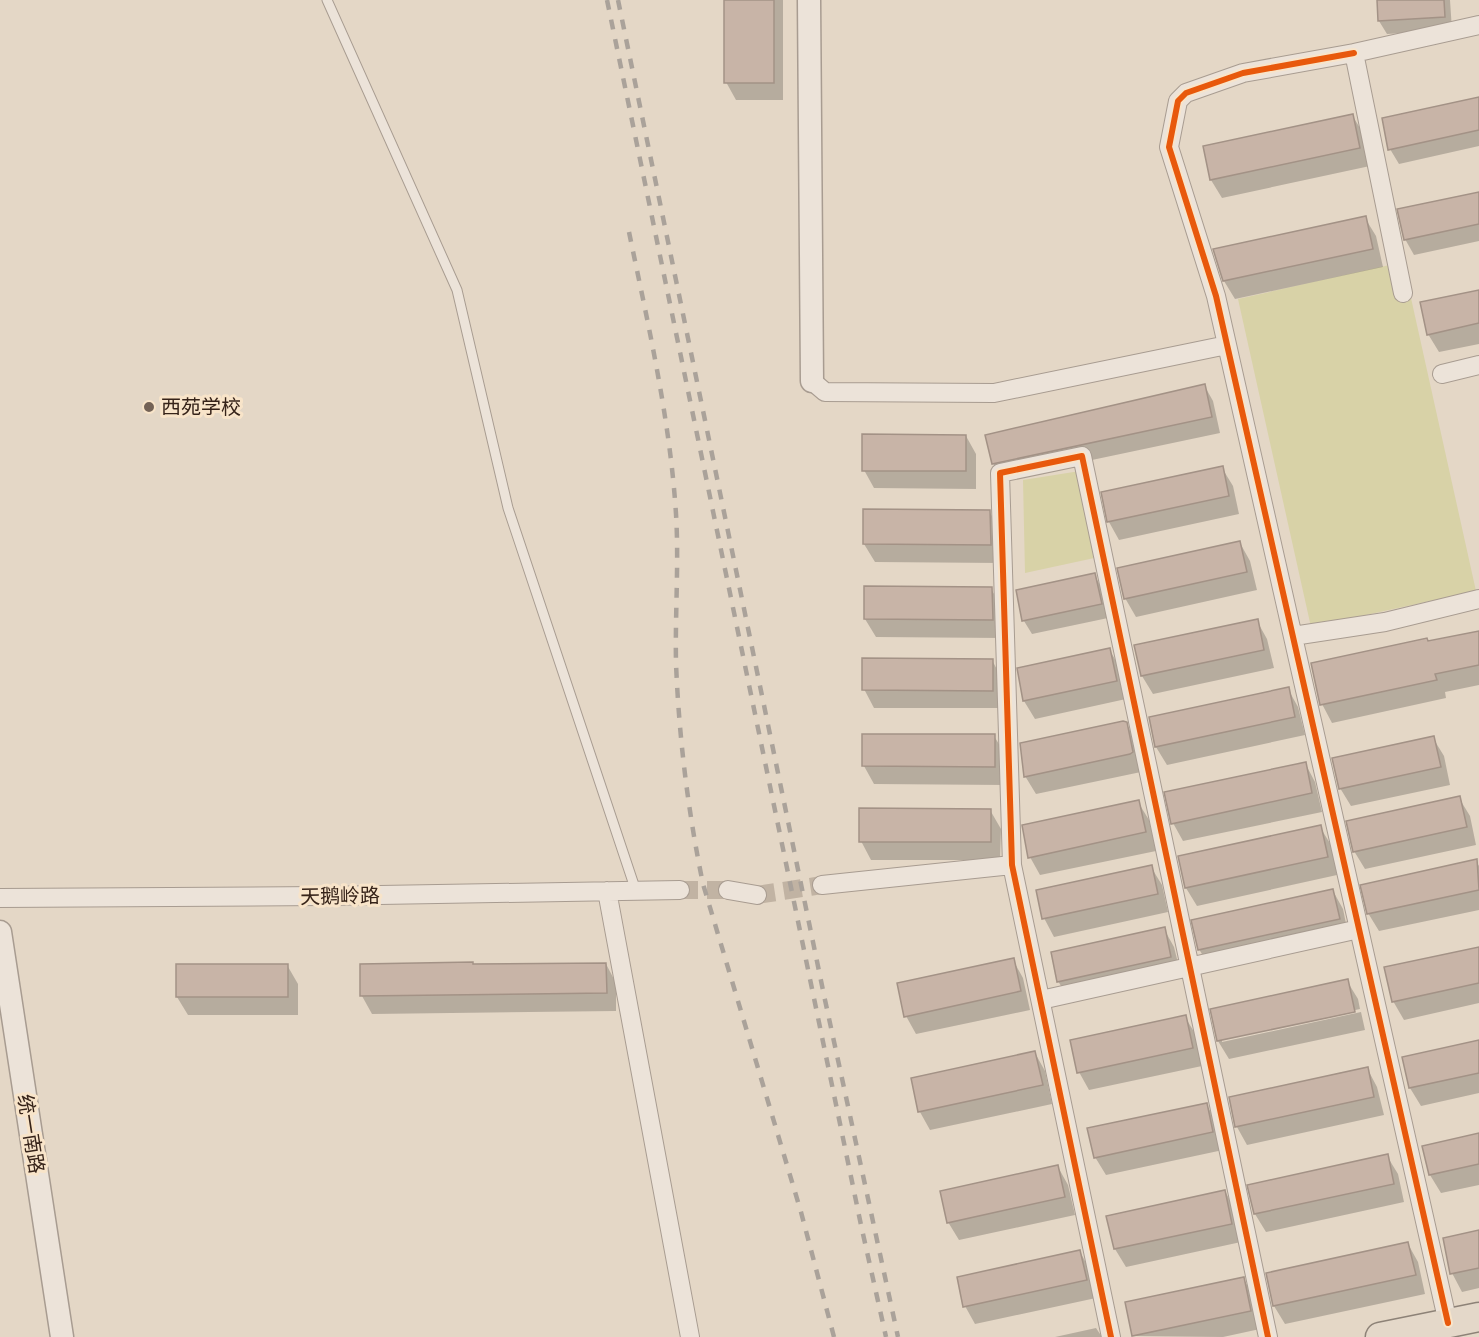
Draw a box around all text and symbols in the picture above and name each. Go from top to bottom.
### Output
place label: 西苑学校 [161,395,241,419]
marker: 西苑学校 [142,400,156,414]
street label: 天鹅岭路 [300,883,380,909]
street label: 统一南路 [13,1093,49,1175]

